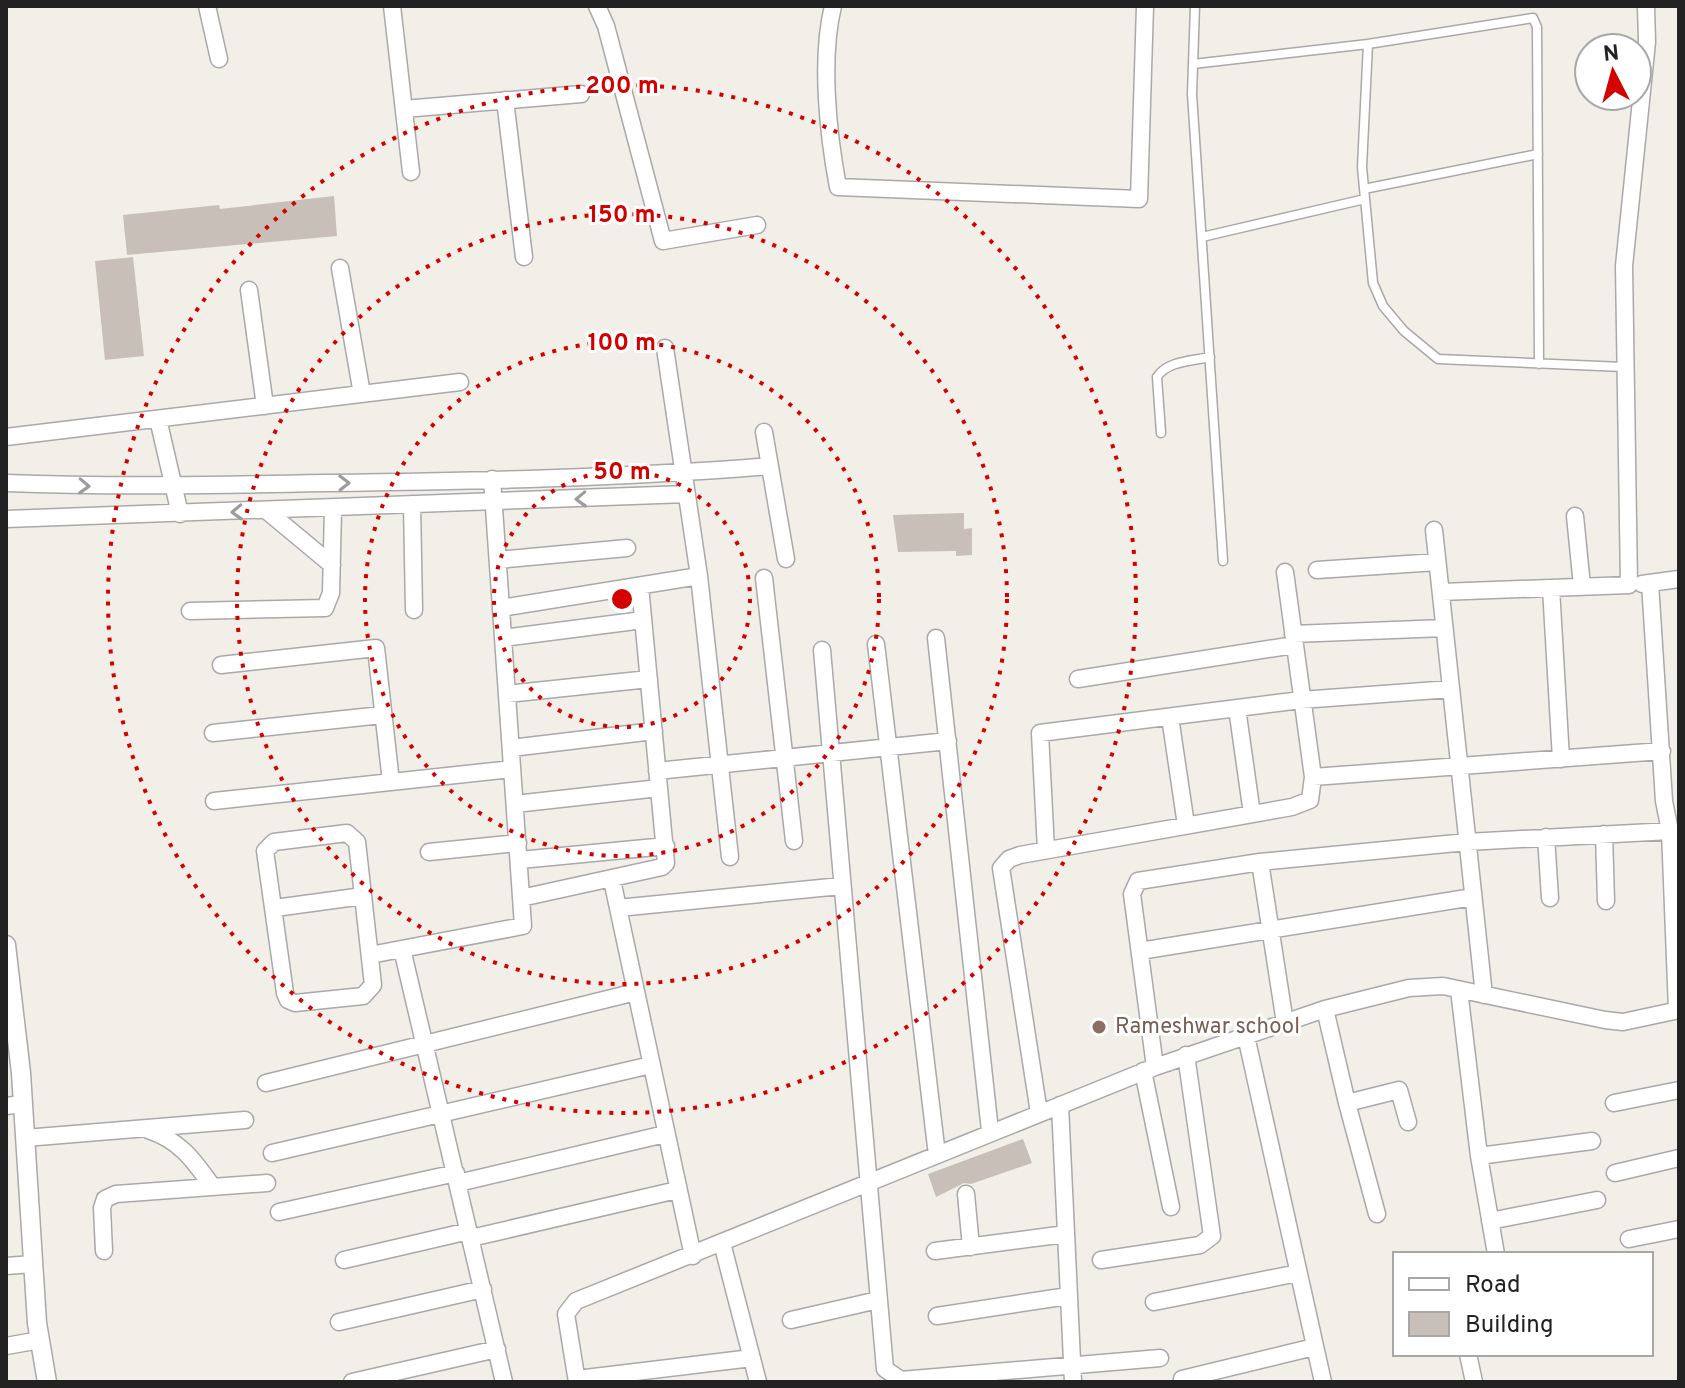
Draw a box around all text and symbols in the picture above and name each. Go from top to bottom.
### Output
north arrow [1573,32,1653,112]
text: N [1602,40,1620,69]
text: 200 m [585,72,659,102]
text: 150 m [588,201,656,231]
text: 100 m [588,329,656,359]
text: 50 m [593,458,651,488]
one-way arrow [338,474,351,492]
one-way arrow [78,477,91,494]
one-way arrow [574,490,587,507]
one-way arrow [230,503,243,520]
centre of rings [608,585,636,613]
place label: Rameshwar school [1115,1014,1300,1041]
marker: Rameshwar school [1090,1018,1108,1036]
legend [1393,1252,1653,1356]
text: Road [1465,1271,1521,1301]
text: Building [1465,1311,1554,1341]

